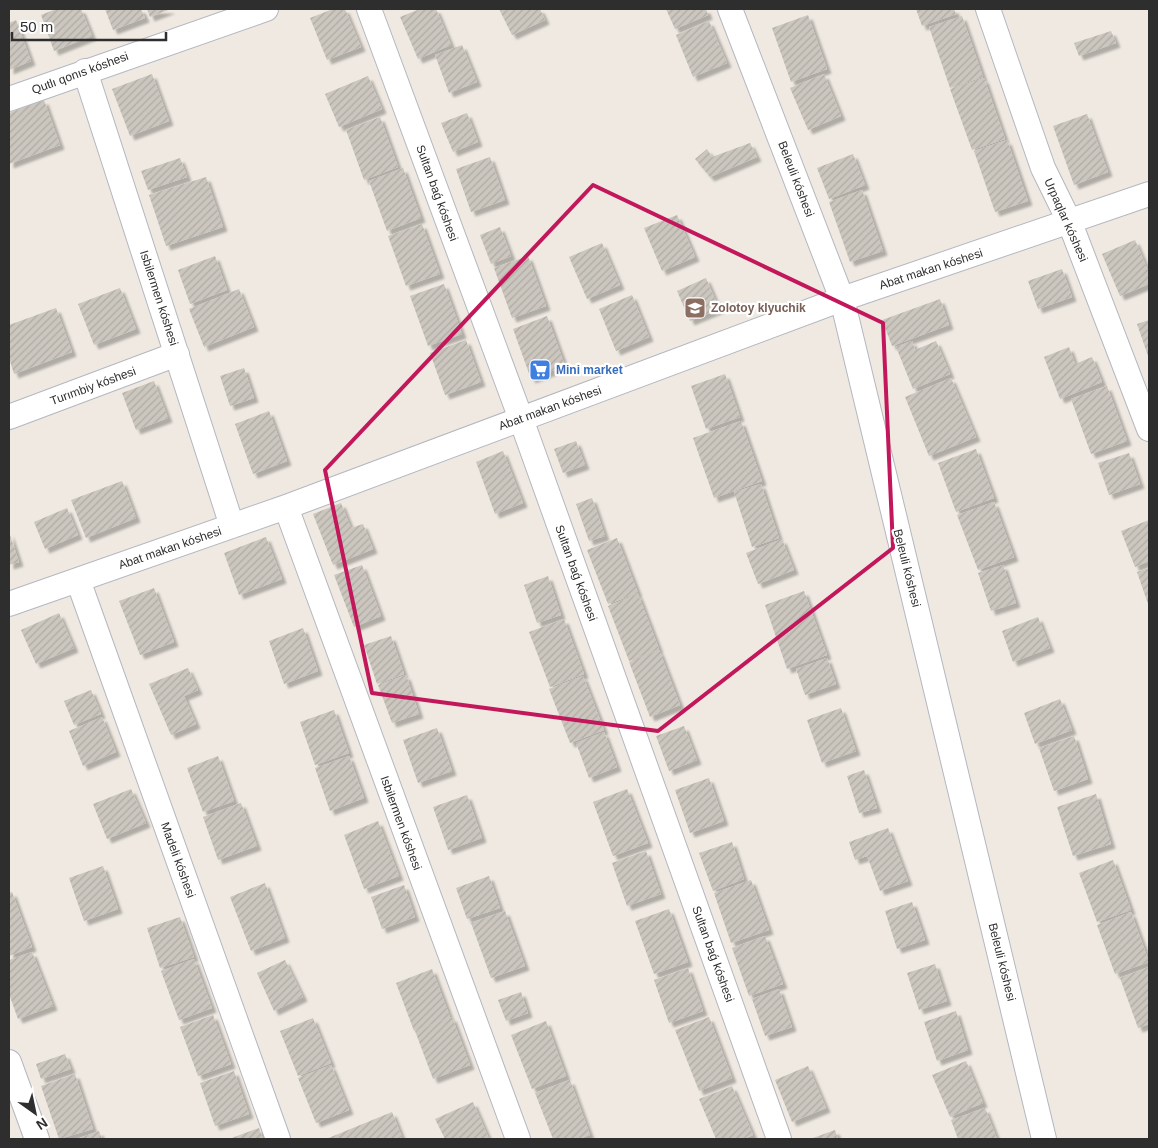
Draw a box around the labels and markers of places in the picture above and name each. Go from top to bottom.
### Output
school or university icon: Zolotoy klyuchik [683,296,707,320]
place label: Zolotoy klyuchik [711,301,806,315]
supermarket icon: Mini market [528,358,552,382]
place label: Mini market [556,363,623,377]

